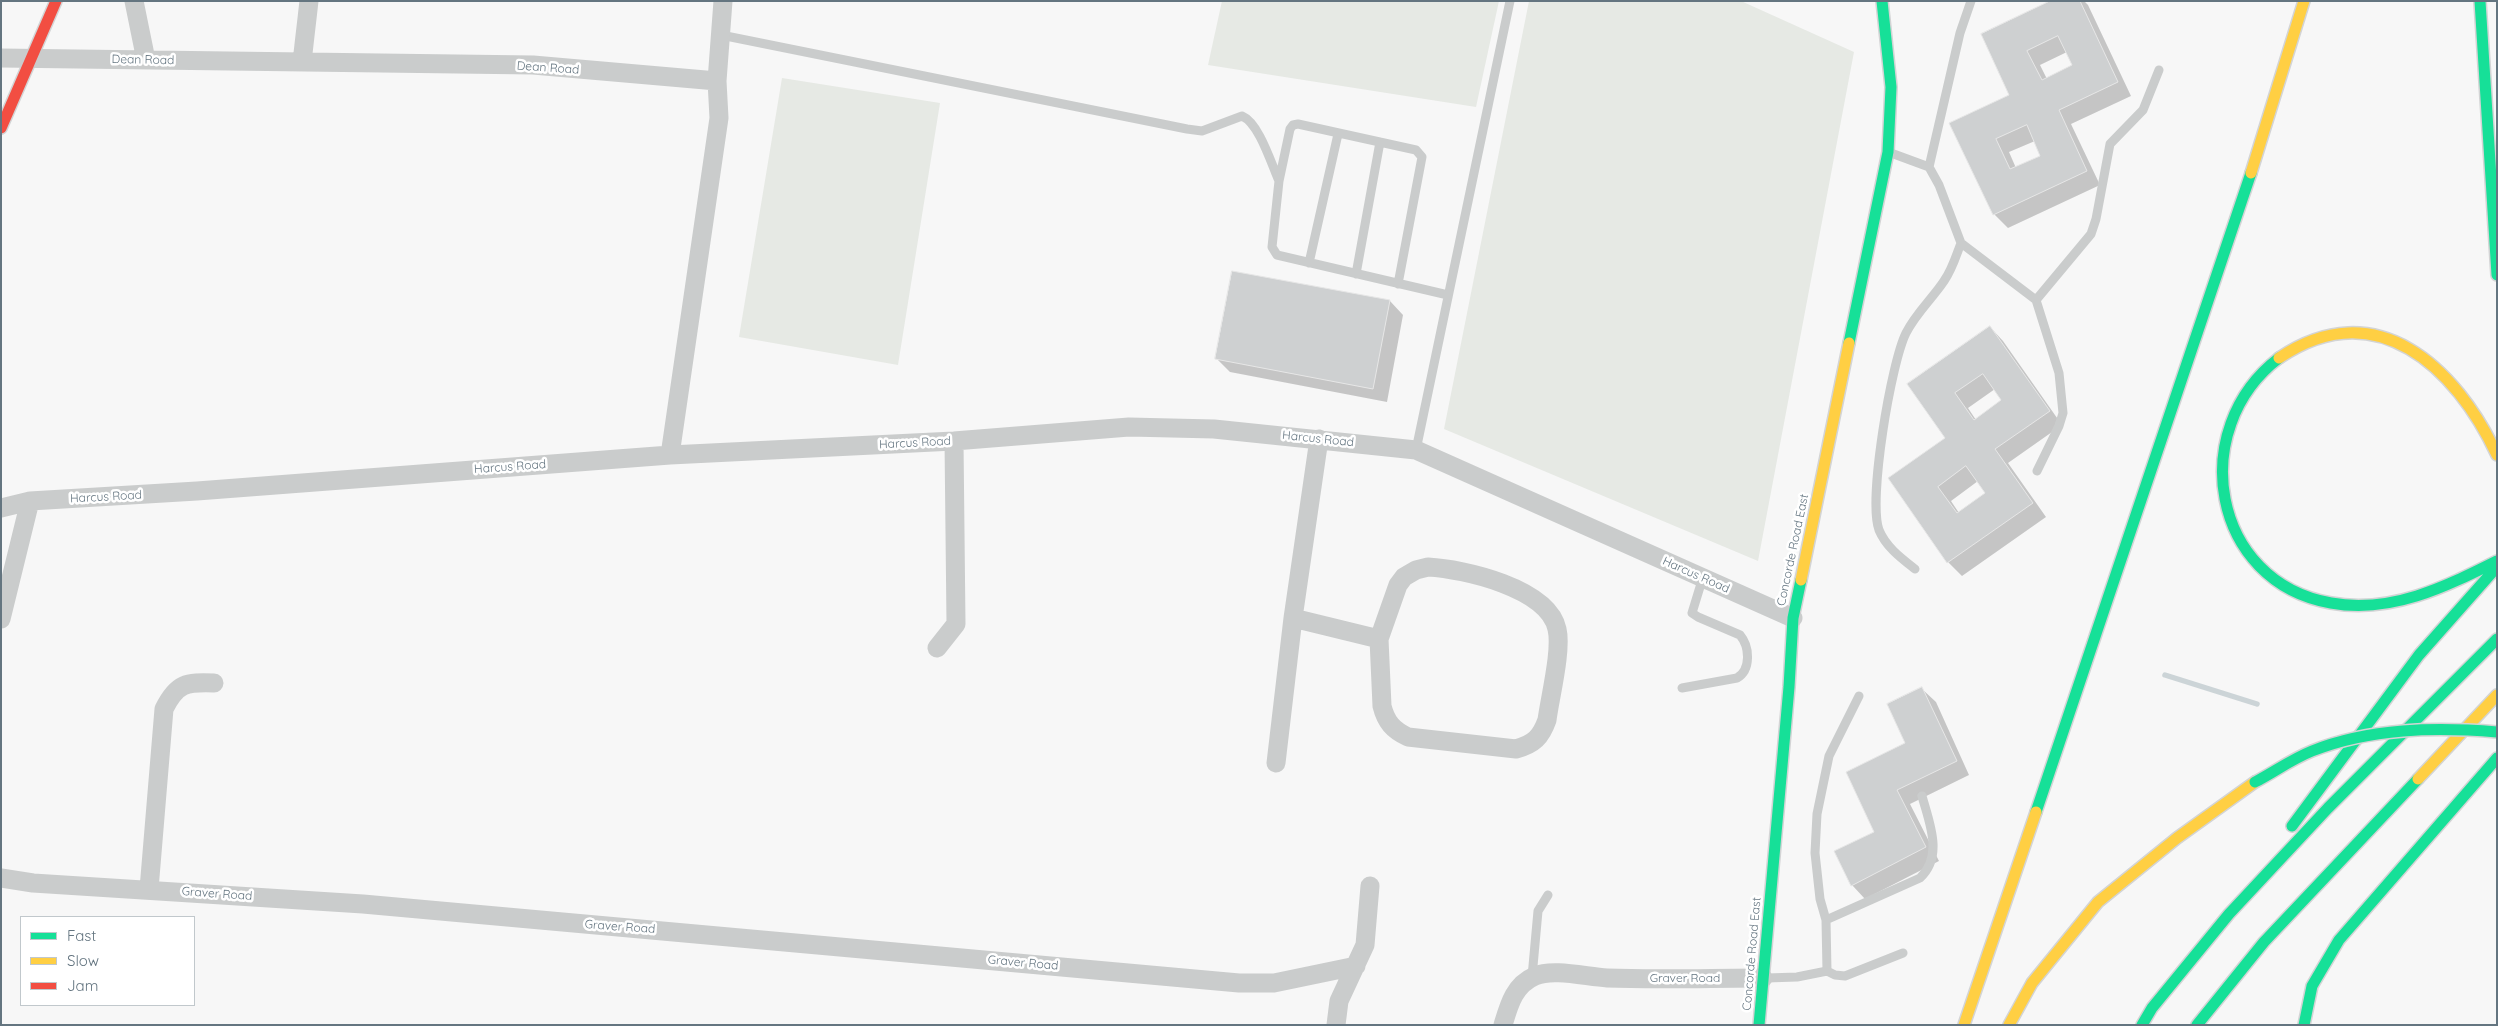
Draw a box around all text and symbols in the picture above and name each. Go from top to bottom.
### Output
street label: Dean Road [111,52,175,68]
street label: Dean Road [516,59,580,77]
street label: Harcus Road [1281,428,1355,450]
street label: Harcus Road [879,434,951,452]
street label: Harcus Road [474,457,546,477]
street label: Harcus Road [70,488,142,506]
street label: Concorde Road East [1774,493,1812,607]
street label: Harcus Road [1660,554,1732,596]
street label: Graver Road [181,884,253,904]
street label: Concorde Road East [1740,897,1764,1011]
legend [20,916,195,1006]
street label: Graver Road [584,917,656,937]
text: Fast [67,926,96,945]
text: Slow [67,951,99,970]
street label: Graver Road [987,953,1059,973]
street label: Graver Road [1650,971,1720,985]
text: Jam [67,976,98,995]

